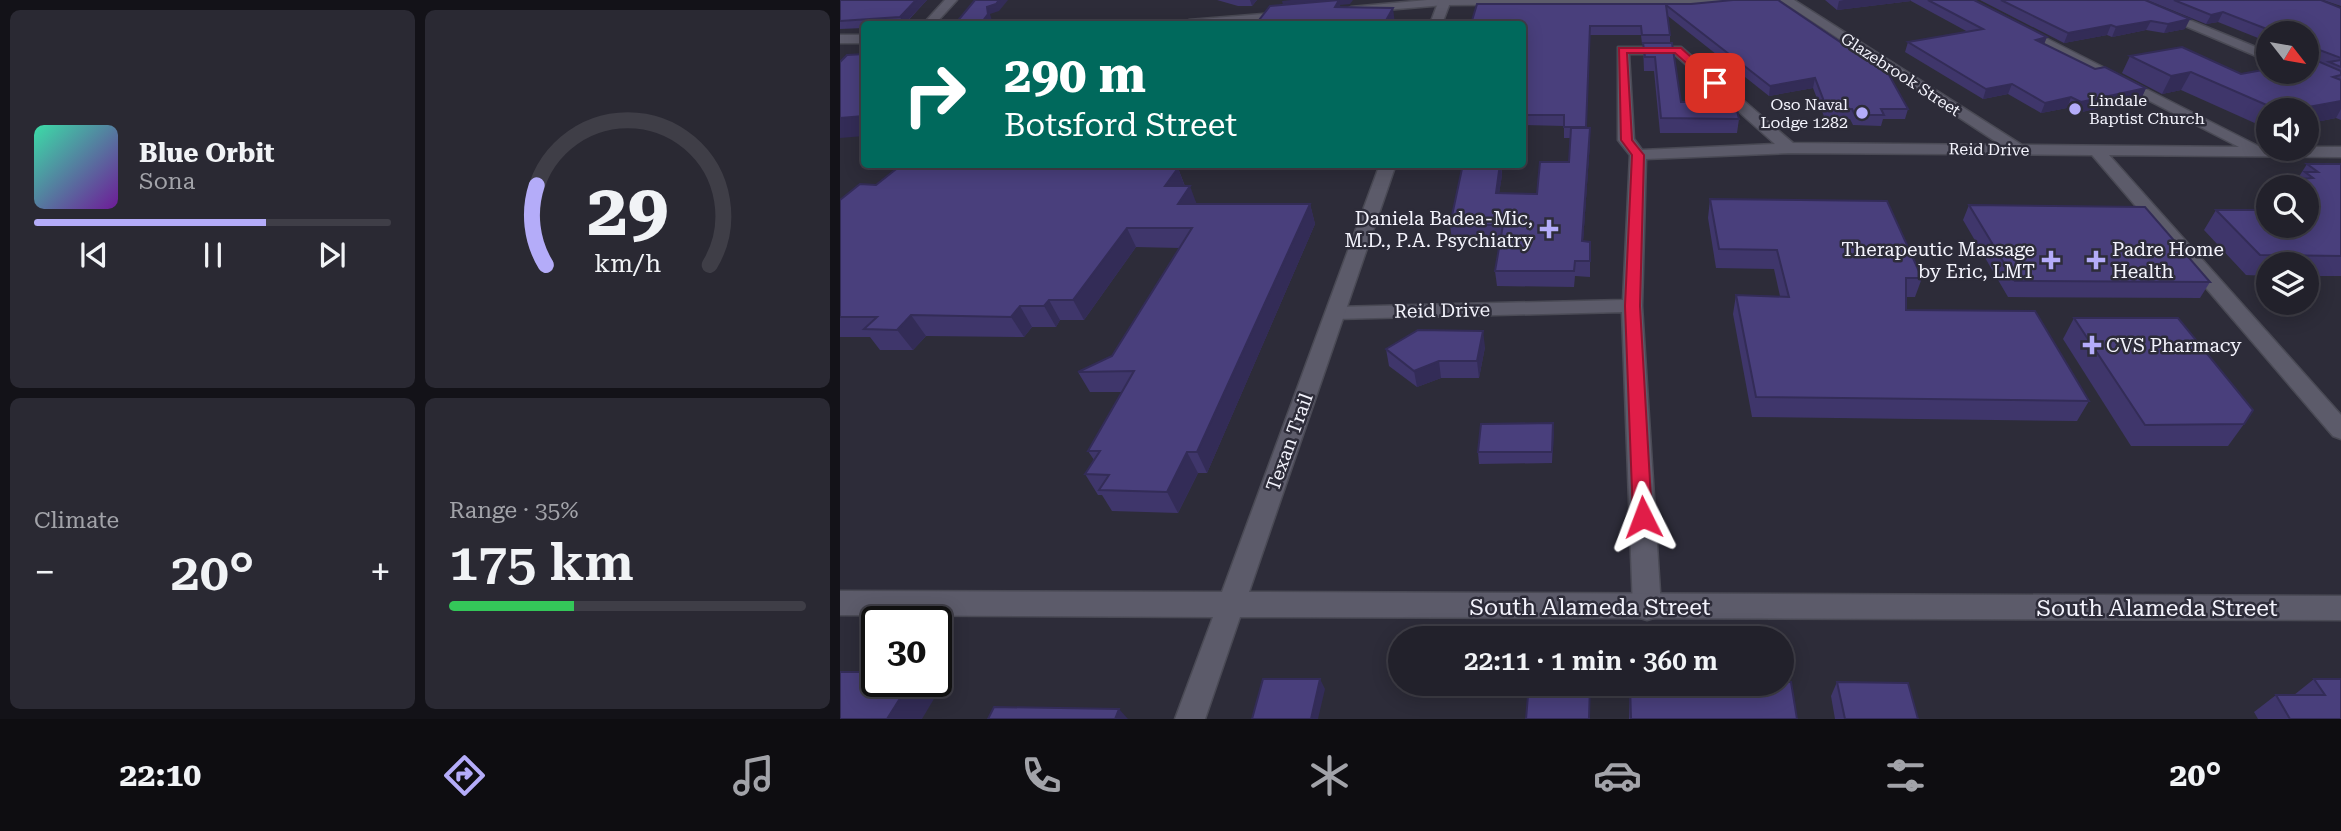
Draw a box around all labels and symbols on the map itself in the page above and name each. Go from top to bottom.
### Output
north arrow [2256,21,2319,84]
street label: Glazebrook Street [1837,29,1964,120]
pin [1685,53,1745,113]
place label: Lindale Baptist Church [2089,91,2205,128]
place label: Oso Naval Lodge 1282 [1761,95,1848,132]
marker: Lindale Baptist Church [2067,101,2083,117]
marker: Oso Naval Lodge 1282 [1854,105,1870,121]
street label: Reid Drive [1948,139,2030,160]
place label: Daniela Badea-Mic, M.D., P.A. Psychiatry [1344,207,1534,252]
marker: Daniela Badea-Mic, M.D., P.A. Psychiatry [1539,219,1559,239]
place label: Therapeutic Massage by Eric, LMT [1841,238,2035,283]
place label: Padre Home Health [2112,238,2224,283]
marker: Therapeutic Massage by Eric, LMT [2041,250,2061,270]
marker: Padre Home Health [2086,250,2106,270]
street label: Reid Drive [1394,298,1490,323]
place label: CVS Pharmacy [2106,334,2242,357]
marker: CVS Pharmacy [2084,337,2100,353]
street label: Texan Trail [1261,390,1318,494]
position arrow [1606,480,1680,554]
street label: South Alameda Street [1469,594,1711,621]
street label: South Alameda Street [2036,595,2278,622]
speed limit sign: 30 [861,606,952,697]

